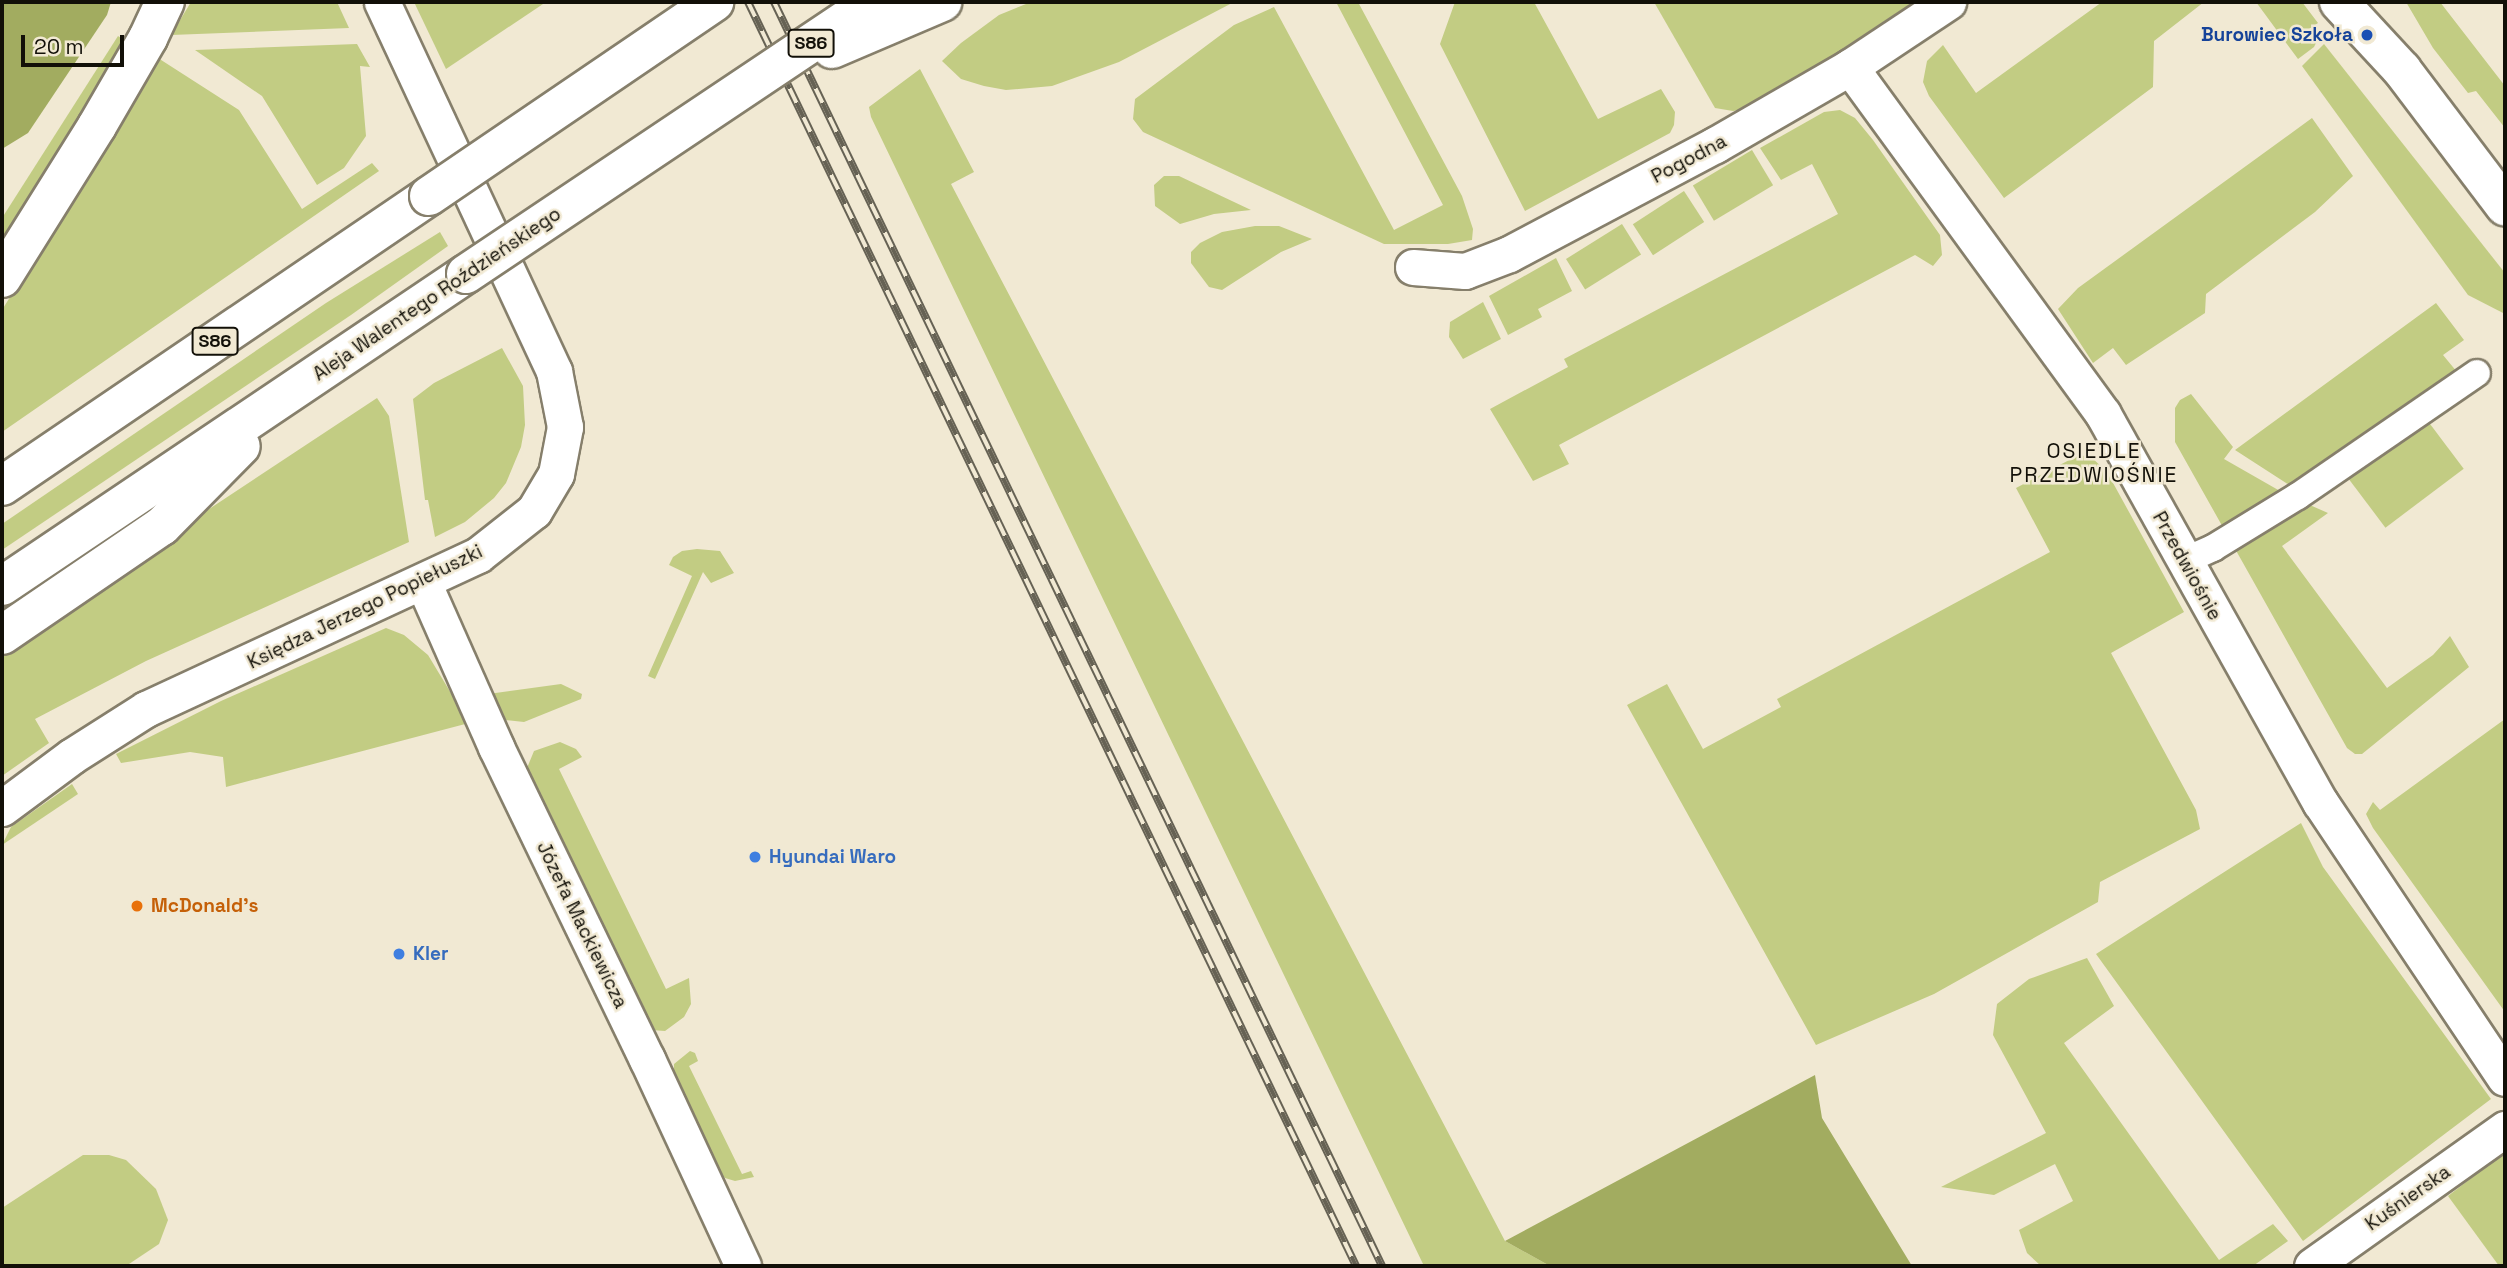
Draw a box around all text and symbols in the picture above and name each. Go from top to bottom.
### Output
scale bar [24,21,128,65]
place label: Burowiec Szkoła [2201,24,2353,46]
marker: Burowiec Szkoła [2359,27,2375,43]
road number: S86 [786,28,836,58]
text: 20 m [34,33,84,60]
street label: Pogodna [1648,130,1730,188]
street label: Aleja Walentego Roździeńskiego [309,202,565,386]
road number: S86 [190,326,240,356]
district label: OSIEDLE PRZEDWIOŚNIE [2011,438,2177,488]
street label: Przedwiośnie [2148,508,2226,624]
street label: Księdza Jerzego Popiełuszki [244,540,486,674]
street label: Józefa Mackiewicza [532,838,632,1012]
place label: Hyundai Waro [769,846,896,868]
marker: Hyundai Waro [747,849,763,865]
place label: McDonald's [151,895,258,917]
marker: McDonald's [129,898,145,914]
place label: Kler [413,943,448,965]
marker: Kler [391,946,407,962]
street label: Kuśnierska [2361,1160,2455,1236]

